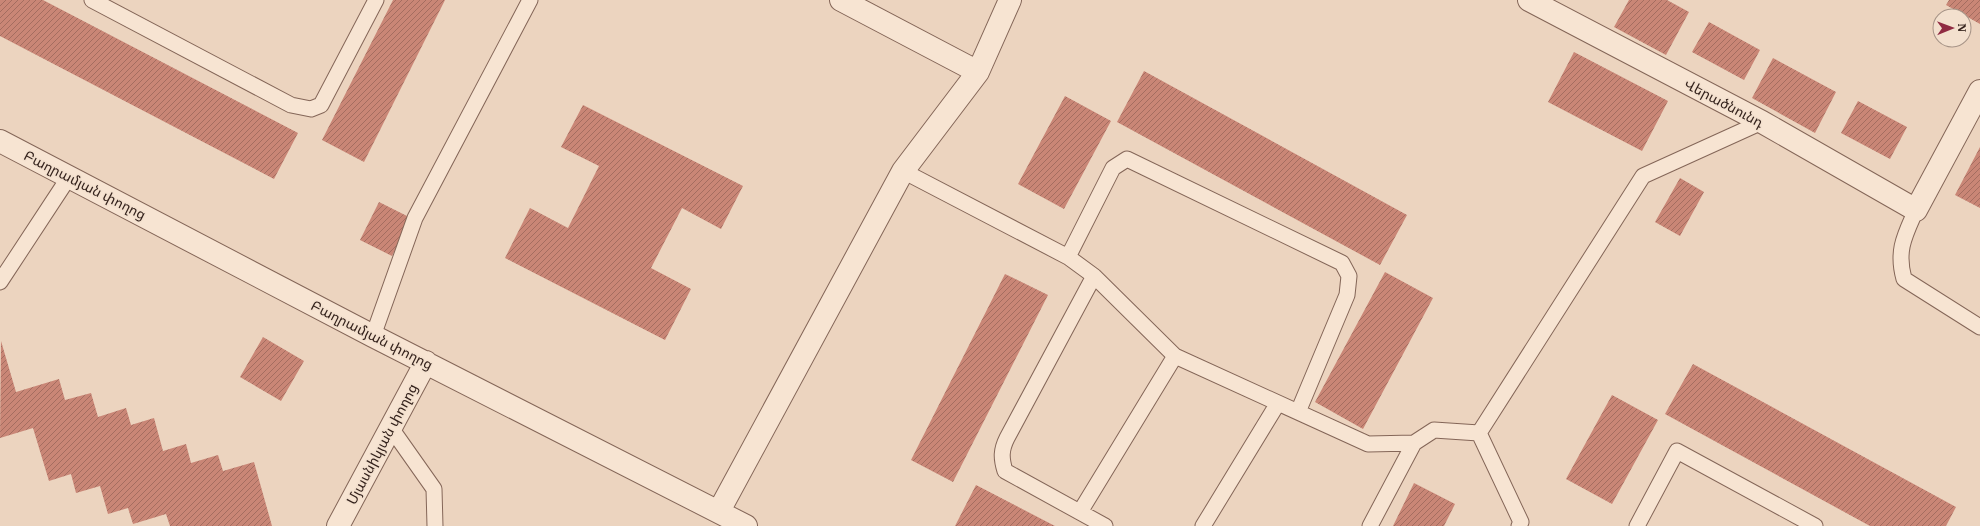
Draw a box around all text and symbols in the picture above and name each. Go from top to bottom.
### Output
north arrow [1932,8,1972,48]
text: N [1955,23,1969,33]
street label: Վերածնունդ [1681,75,1767,131]
street label: Բաղրամյան փողոց [21,146,149,224]
street label: Բաղրամյան փողոց [308,296,436,374]
street label: Մյասնիկյան փողոց [342,380,422,508]

